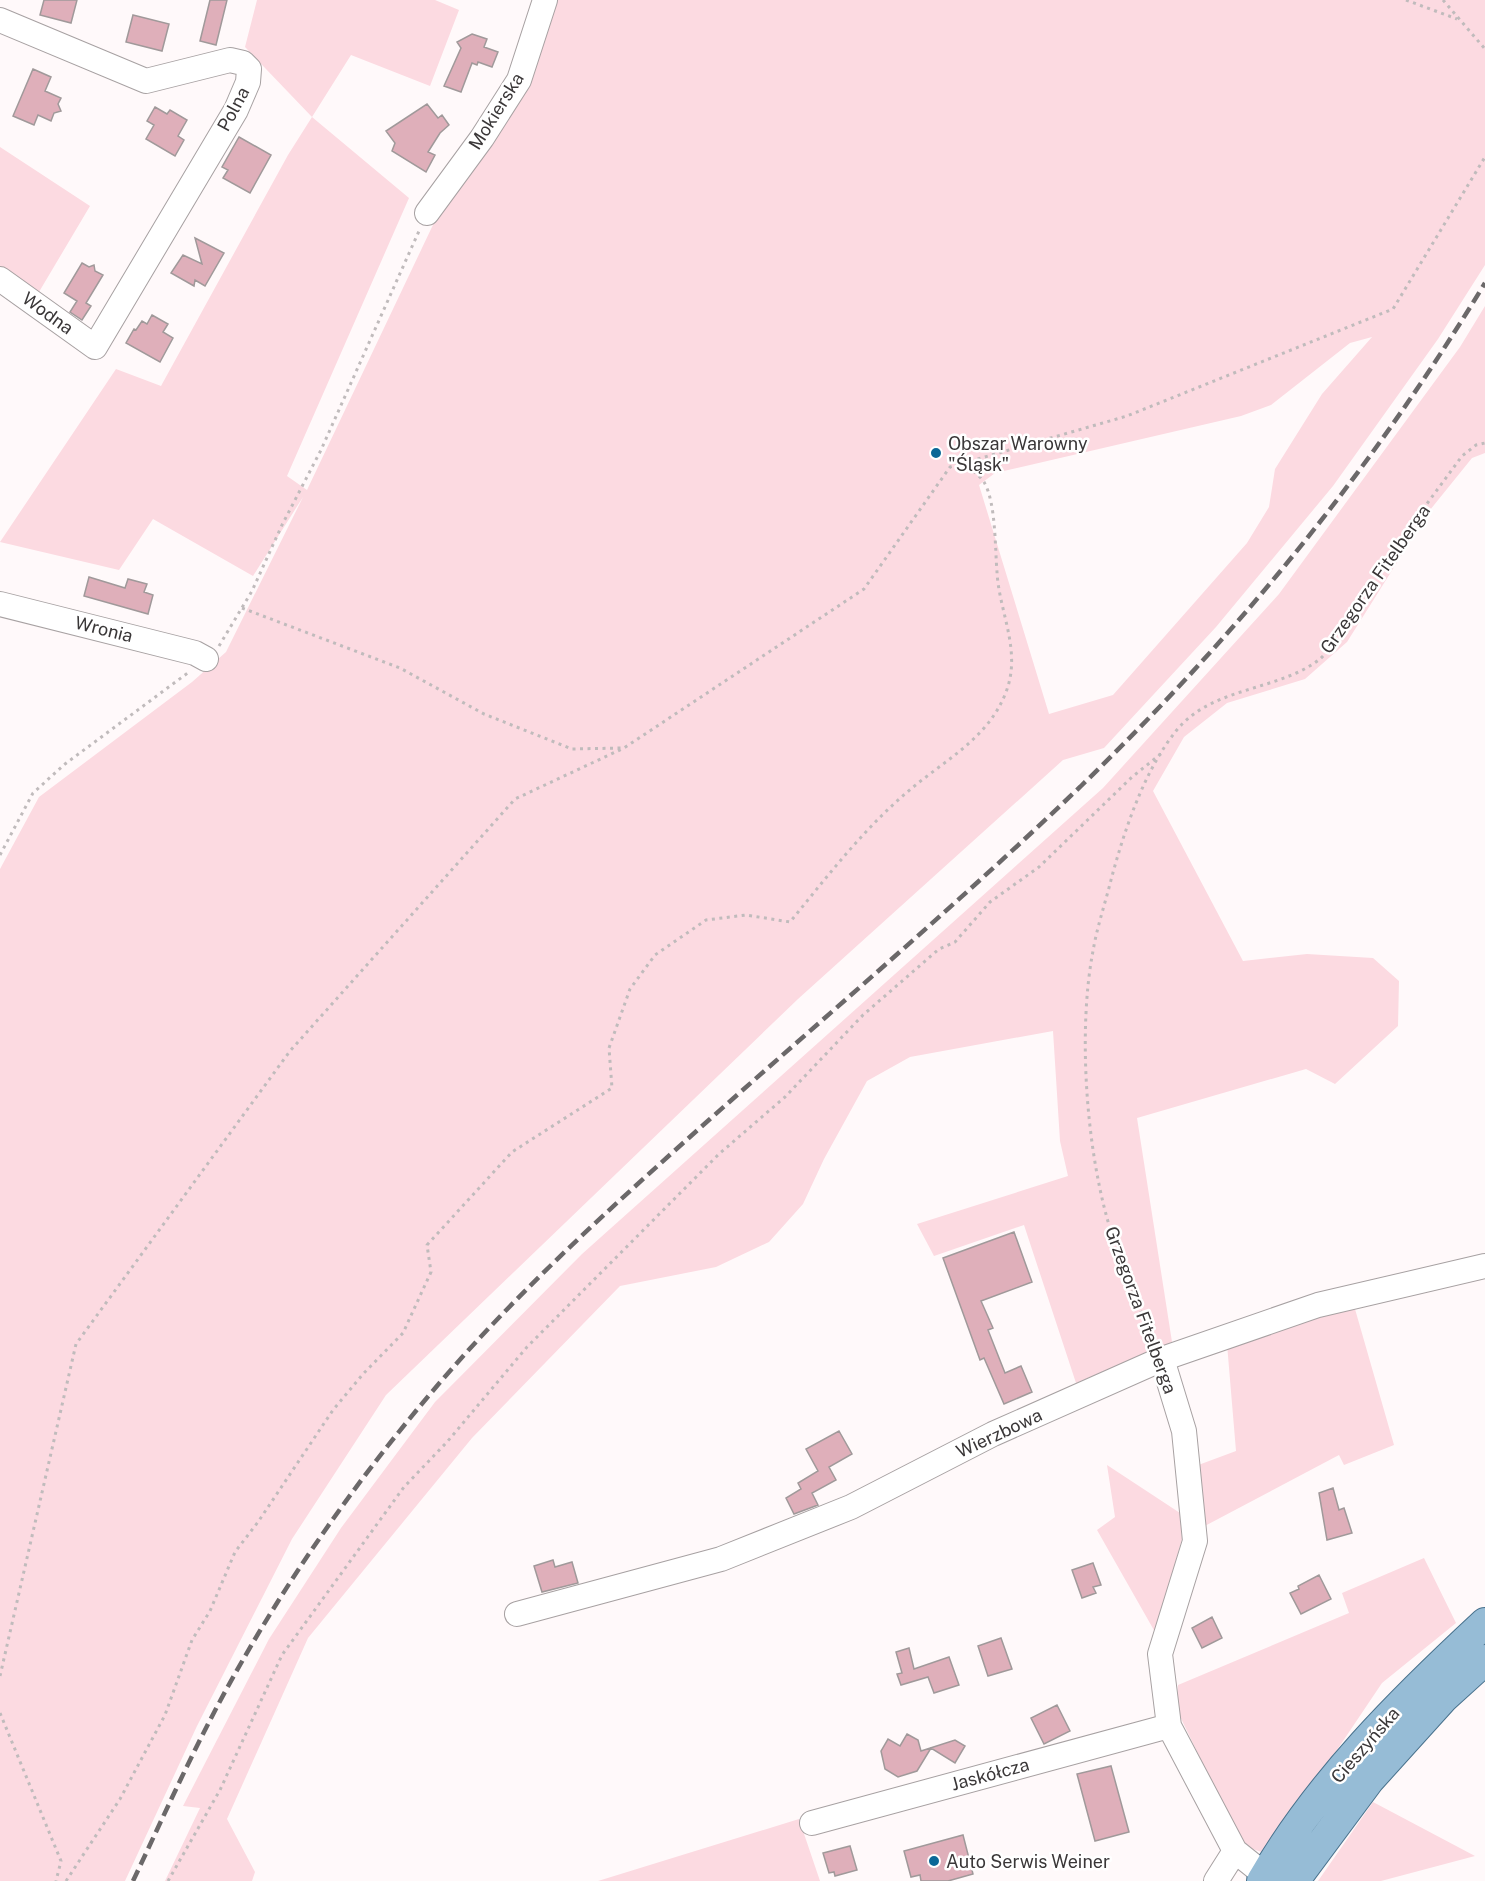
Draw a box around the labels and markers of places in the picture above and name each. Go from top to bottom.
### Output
place label: Obszar Warowny "Śląsk" [948,433,1088,475]
marker: Obszar Warowny "Śląsk" [929,446,943,460]
place label: Auto Serwis Weiner [946,1851,1110,1872]
marker: Auto Serwis Weiner [927,1854,941,1868]

